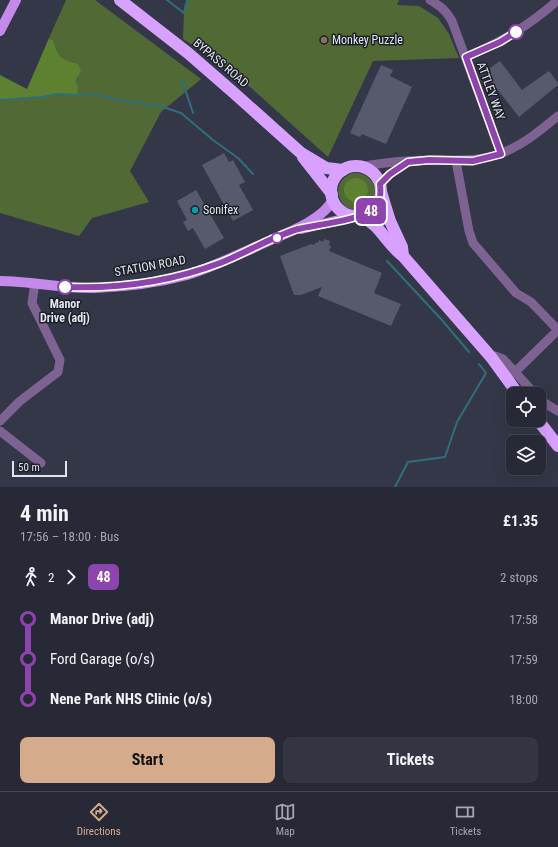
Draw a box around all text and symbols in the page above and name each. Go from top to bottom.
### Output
unlabelled marker [508,24,524,40]
place label: Monkey Puzzle [332,33,403,47]
marker: Monkey Puzzle [319,35,329,45]
street label: BYPASS ROAD [191,36,252,90]
street label: ATTLEY WAY [474,60,508,123]
line badge: 48 [353,198,389,224]
place label: Sonifex [203,203,238,217]
text: 48 [364,203,378,219]
marker: Sonifex [190,205,200,215]
unlabelled marker [271,232,283,244]
street label: STATION ROAD [113,253,187,279]
marker: Manor Drive (adj) [57,279,73,295]
place label: Manor Drive (adj) [40,297,90,325]
map controls [506,387,546,475]
button: locate [506,387,546,427]
button: layers [506,435,546,475]
scale bar [12,459,67,478]
text: 50 m [18,461,40,474]
text: 4 min [20,501,69,526]
text: £1.35 [503,512,538,530]
text: 17:56 – 18:00 · Bus [20,529,119,544]
icon: walk [20,566,42,588]
icon: forward [60,566,82,588]
text: 48 [96,569,111,585]
text: 2 [48,570,54,585]
text: 2 stops [500,570,538,585]
text: Manor Drive (adj) [50,610,154,628]
text: 17:58 [509,612,538,627]
text: Ford Garage (o/s) [50,650,155,668]
text: 17:59 [509,652,538,667]
text: Nene Park NHS Clinic (o/s) [50,690,212,708]
text: 18:00 [509,692,538,707]
button: Start [20,737,275,783]
button: Tickets [283,737,538,783]
tab: Directions [77,801,121,838]
tab: Map [274,801,296,838]
tab: Tickets [450,801,481,838]

